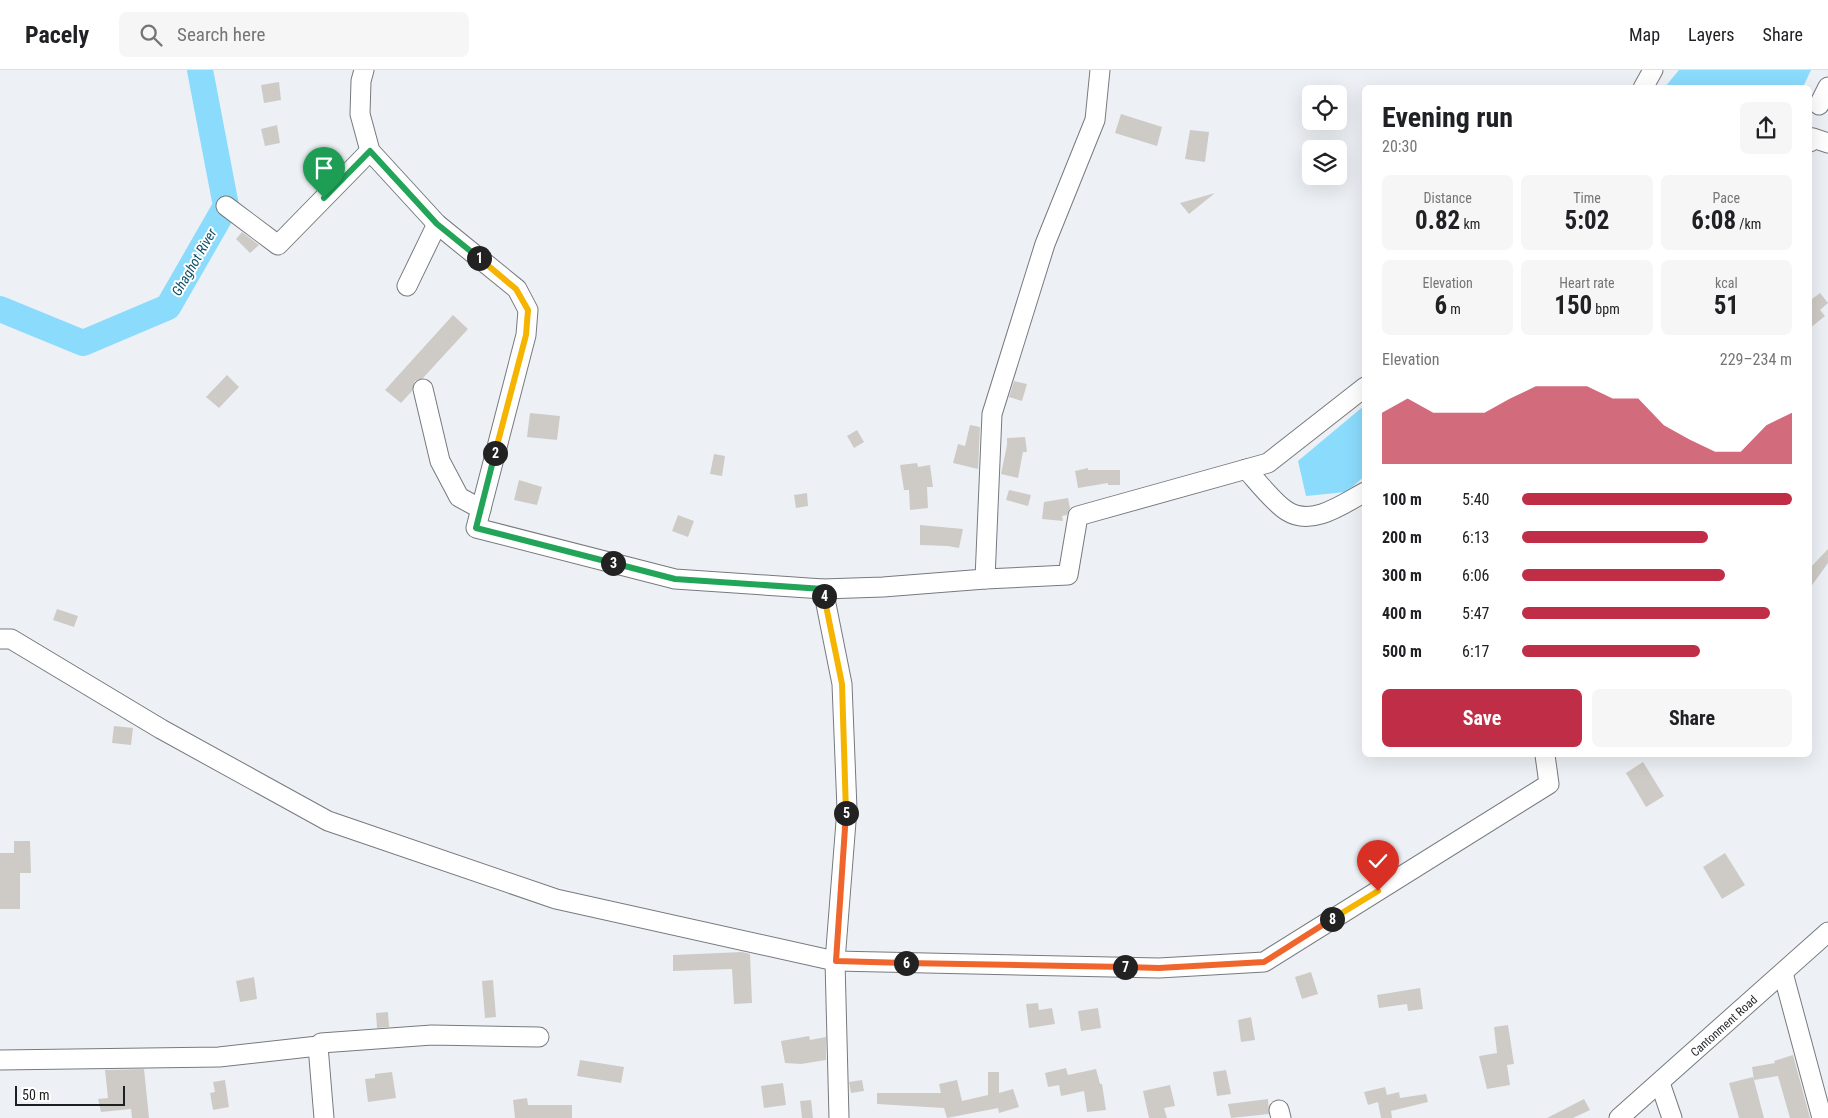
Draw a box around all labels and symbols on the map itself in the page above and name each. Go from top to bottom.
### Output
pin [303,147,345,198]
water label: Ghaghot River [168,225,220,298]
pin: 1 [466,246,492,270]
pin: 2 [482,440,508,466]
pin: 3 [600,550,626,576]
pin: 4 [812,584,836,608]
pin: 5 [834,800,858,826]
pin [1357,840,1399,891]
pin: 8 [1320,906,1344,932]
pin: 6 [894,950,918,976]
pin: 7 [1112,954,1138,980]
street label: Cantonment Road [1688,992,1760,1059]
scale bar [15,1083,125,1106]

